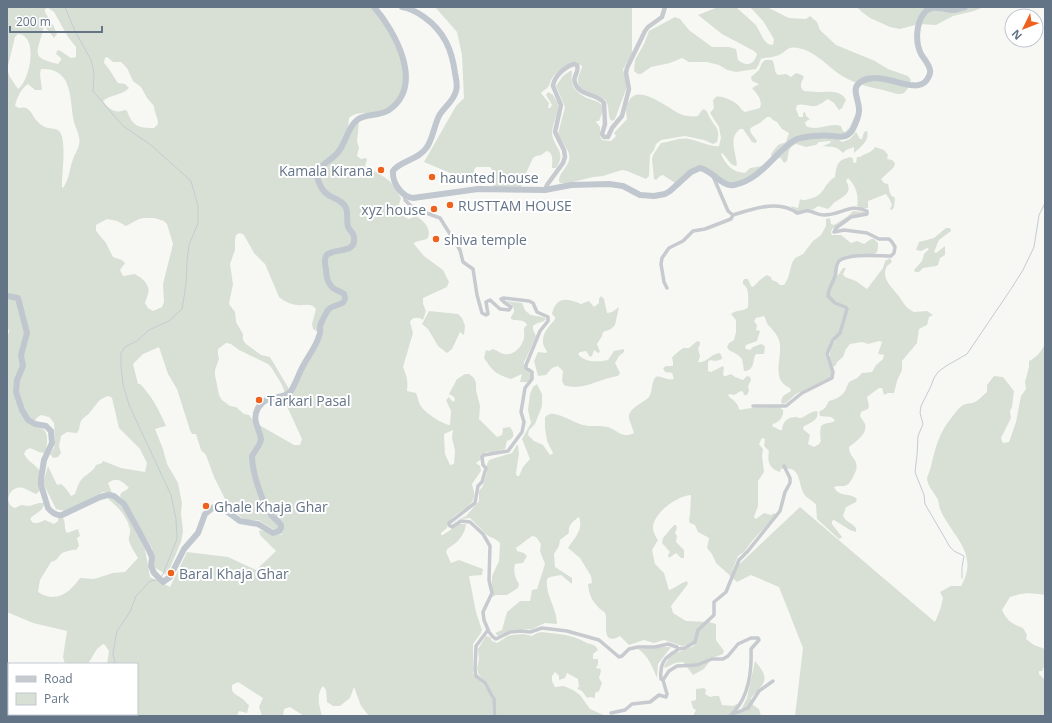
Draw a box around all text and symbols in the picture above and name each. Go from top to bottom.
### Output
scale bar [10,8,102,34]
north arrow [1004,8,1044,48]
text: 200 m [16,13,51,30]
text: N [1008,27,1025,44]
place label: Kamala Kirana [279,161,373,180]
marker: Kamala Kirana [376,165,386,175]
place label: haunted house [440,168,539,187]
marker: haunted house [427,172,437,182]
place label: RUSTTAM HOUSE [458,196,572,215]
place label: xyz house [361,200,426,219]
marker: RUSTTAM HOUSE [445,200,455,210]
marker: xyz house [429,204,439,214]
place label: shiva temple [444,230,527,249]
marker: shiva temple [431,234,441,244]
place label: Tarkari Pasal [267,391,350,410]
marker: Tarkari Pasal [254,395,264,405]
place label: Ghale Khaja Ghar [214,497,328,516]
marker: Ghale Khaja Ghar [201,501,211,511]
place label: Baral Khaja Ghar [179,564,289,583]
marker: Baral Khaja Ghar [166,568,176,578]
legend [8,663,138,715]
text: Road [44,670,73,687]
text: Park [44,690,70,707]

